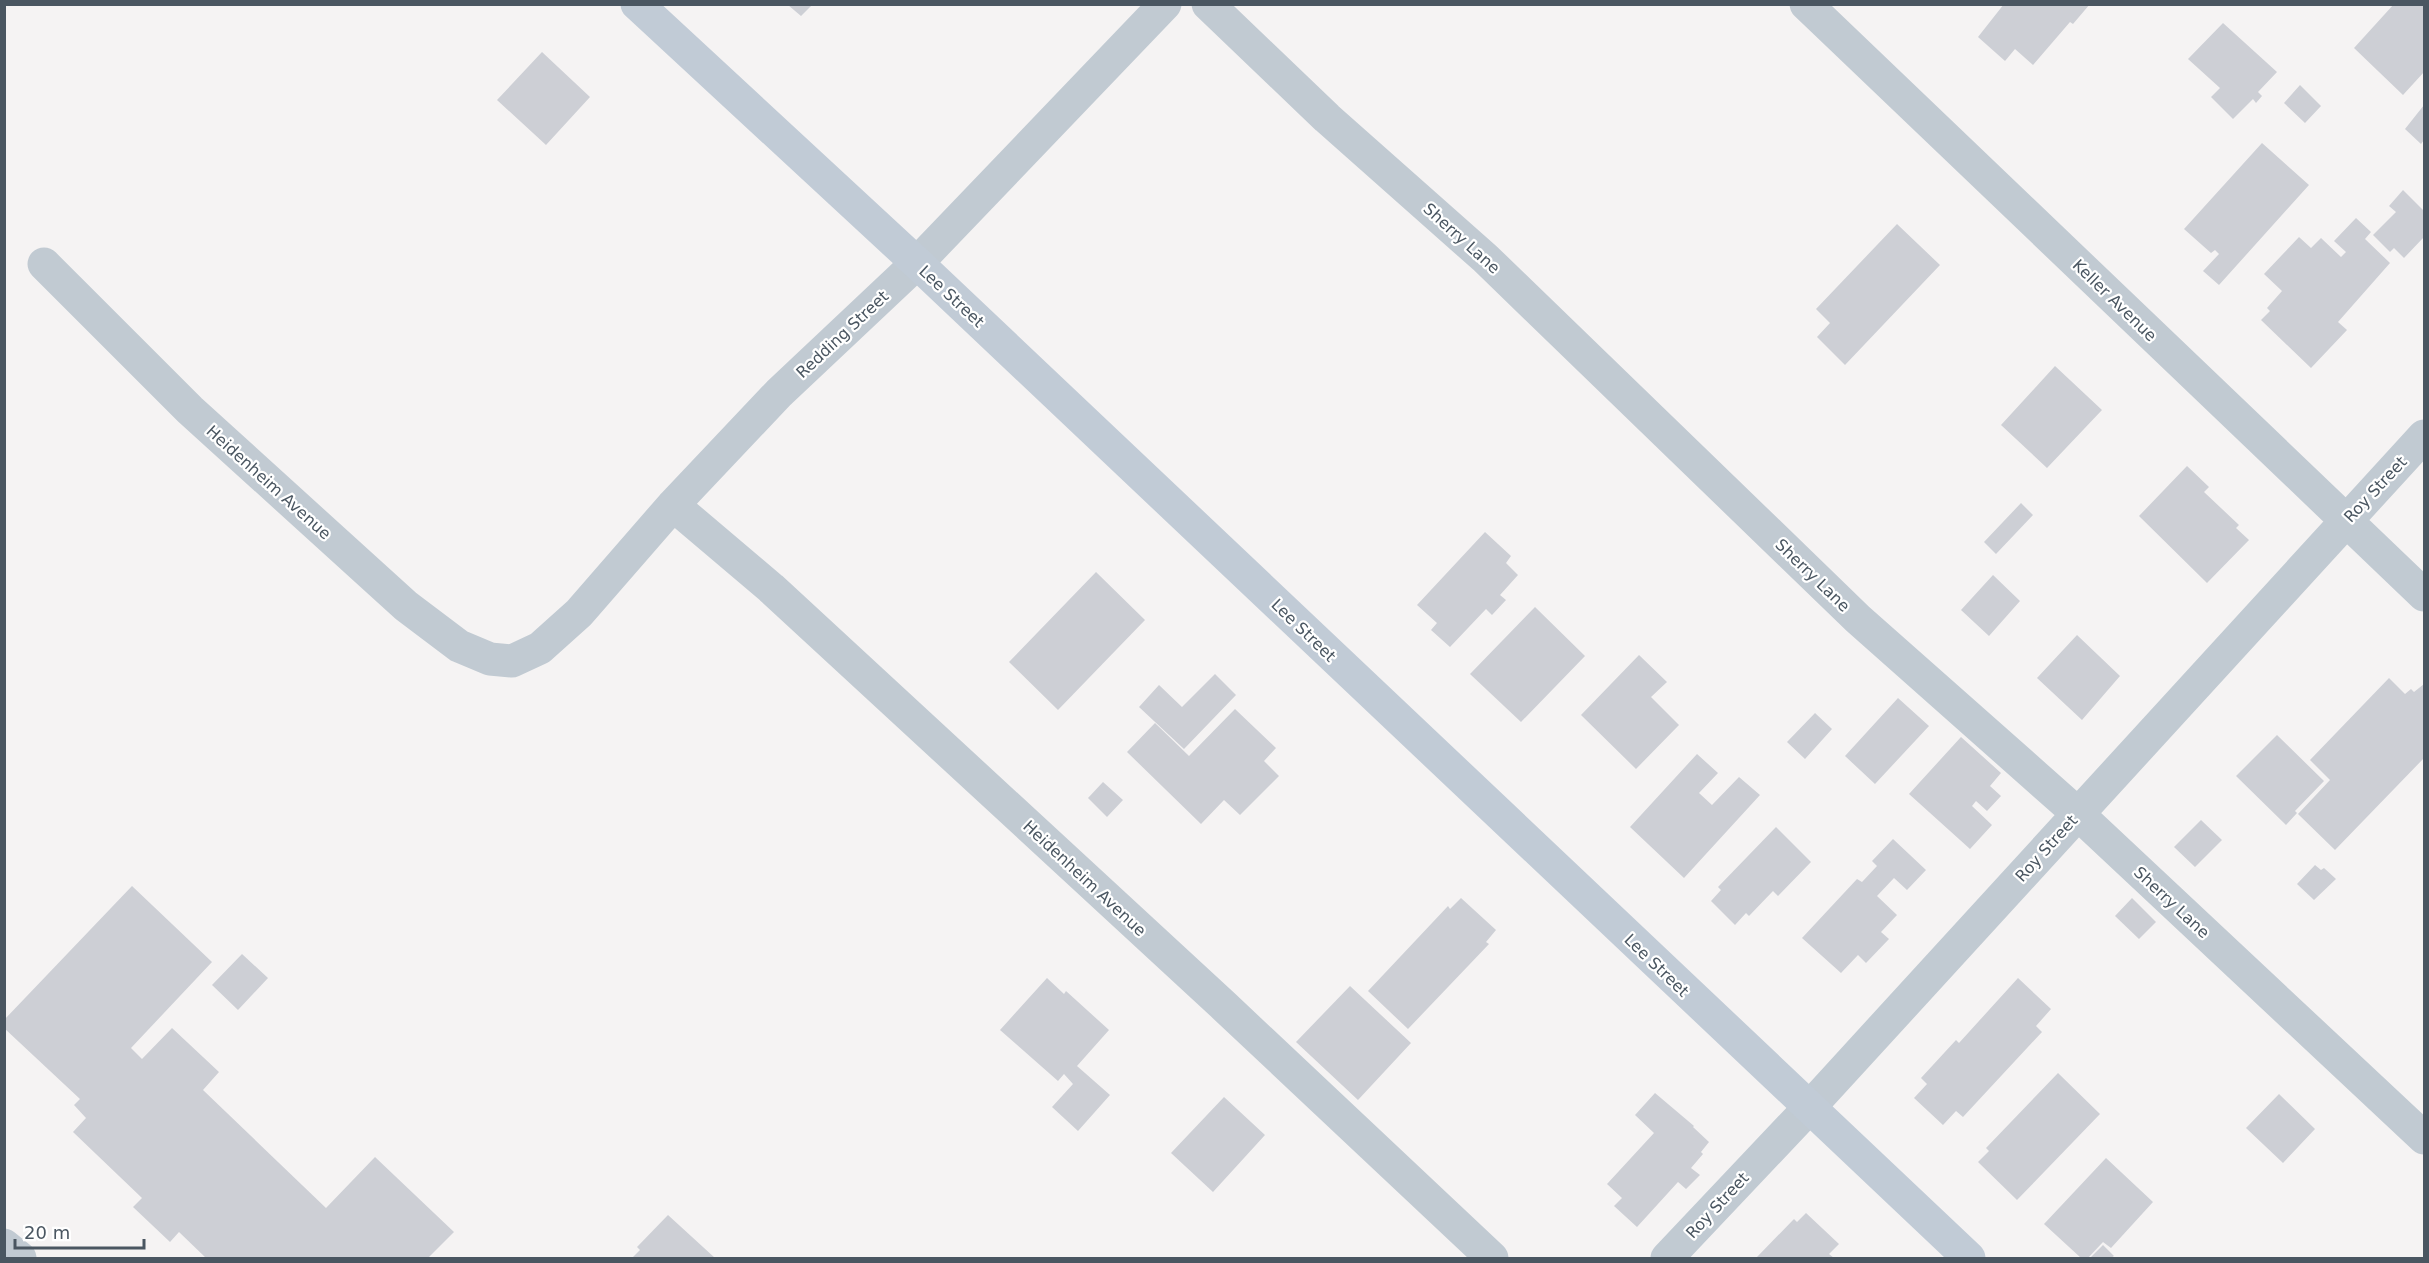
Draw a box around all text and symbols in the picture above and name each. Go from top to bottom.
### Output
street label: Sherry Lane [1420,199,1504,278]
street label: Keller Avenue [2069,256,2161,345]
street label: Lee Street [915,261,988,331]
street label: Redding Street [792,287,892,382]
street label: Heidenheim Avenue [202,421,335,543]
street label: Roy Street [2340,452,2411,526]
street label: Sherry Lane [1771,535,1854,616]
street label: Lee Street [1268,595,1340,666]
street label: Roy Street [2011,811,2081,886]
street label: Heidenheim Avenue [1019,817,1150,940]
street label: Sherry Lane [2130,863,2213,942]
street label: Lee Street [1621,930,1693,1001]
street label: Roy Street [1682,1168,1753,1242]
scale bar [15,1212,144,1250]
text: 20 m [24,1222,70,1243]

